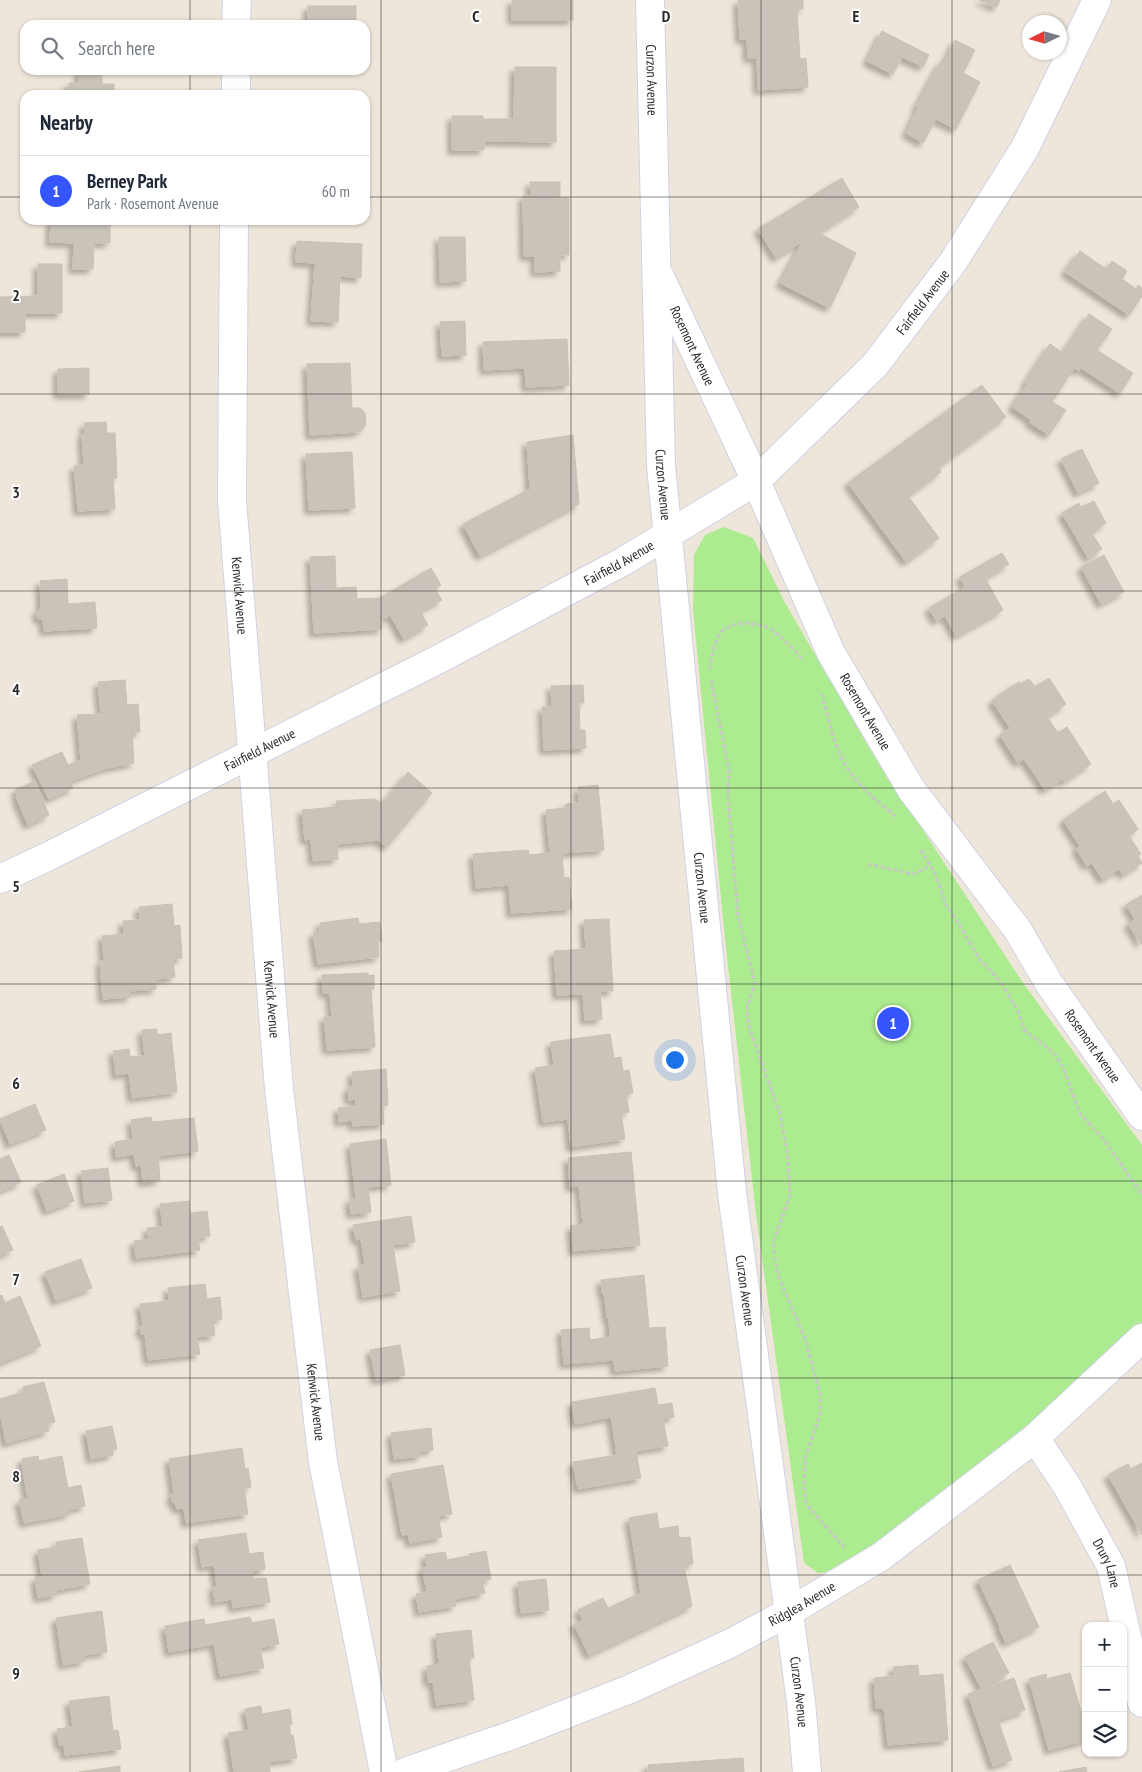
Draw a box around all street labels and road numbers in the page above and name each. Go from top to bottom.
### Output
street label: Curzon Avenue [642,44,662,116]
street label: Fairfield Avenue [892,265,953,338]
street label: Rosemont Avenue [666,303,719,389]
street label: Curzon Avenue [652,449,675,521]
street label: Fairfield Avenue [581,536,657,590]
street label: Kenwick Avenue [228,556,252,635]
street label: Rosemont Avenue [836,670,895,753]
street label: Fairfield Avenue [221,724,298,775]
street label: Curzon Avenue [690,852,715,924]
street label: Kenwick Avenue [260,960,284,1039]
street label: Rosemont Avenue [1061,1006,1125,1087]
street label: Curzon Avenue [732,1254,759,1327]
street label: Kenwick Avenue [302,1362,329,1442]
street label: Drury Lane [1089,1535,1125,1590]
street label: Ridglea Avenue [765,1577,839,1630]
street label: Curzon Avenue [786,1655,812,1728]

